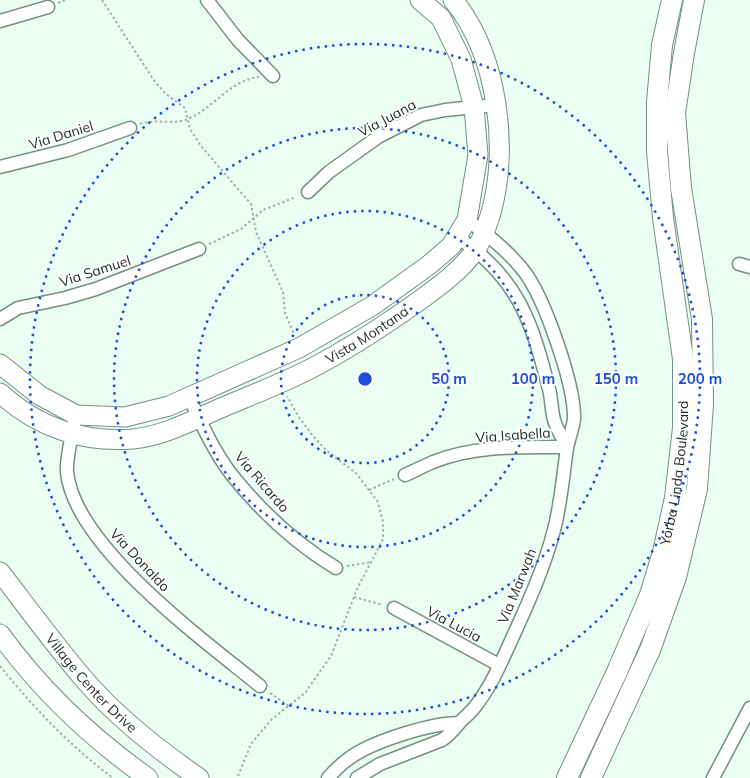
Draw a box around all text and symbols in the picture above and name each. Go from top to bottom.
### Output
street label: Via Juana [355,95,419,141]
street label: Via Daniel [27,117,95,153]
street label: Via Samuel [57,251,133,291]
street label: Vista Montana [322,302,412,368]
text: 50 m [431,369,467,388]
text: 100 m [511,369,555,388]
text: 150 m [594,369,638,388]
text: 200 m [678,369,722,388]
centre of rings [356,370,374,388]
street label: Yorba Linda Boulevard [656,401,692,548]
street label: Via Isabella [475,423,551,447]
street label: Via Ricardo [231,448,293,516]
street label: Via Donaldo [106,525,174,595]
street label: Via Marwah [494,546,540,626]
street label: Via Lucia [424,602,484,646]
street label: Village Center Drive [42,630,141,736]

